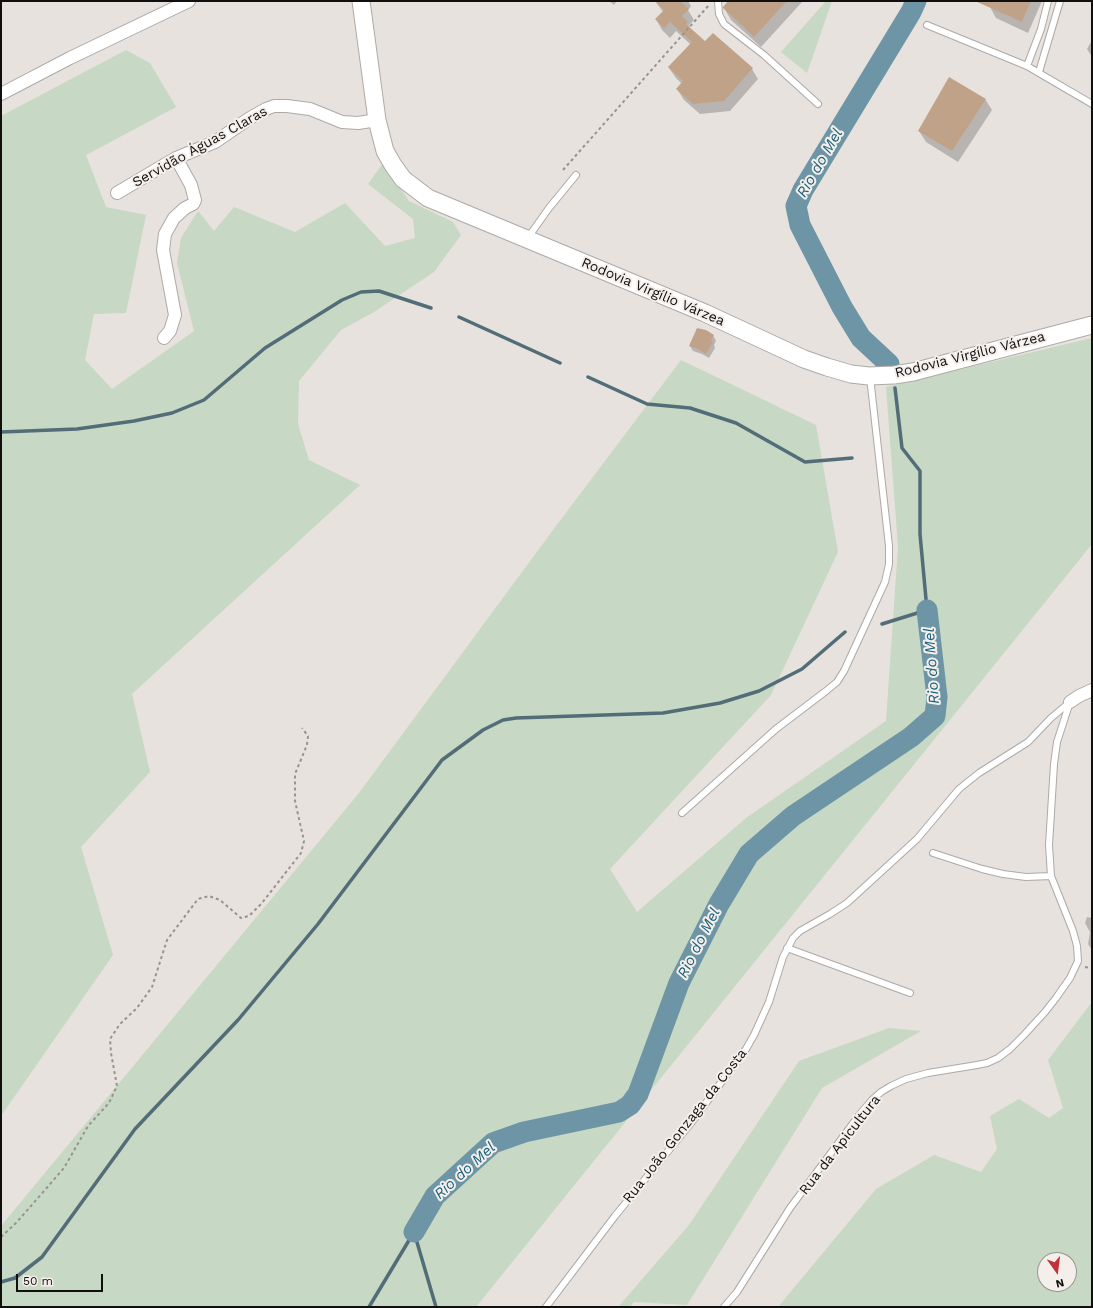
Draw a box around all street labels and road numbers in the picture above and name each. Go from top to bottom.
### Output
street label: Servidão Águas Claras [130,103,270,191]
street label: Rodovia Virgílio Várzea [579,254,727,330]
street label: Rodovia Virgílio Várzea [893,328,1047,382]
street label: Rua João Gonzaga da Costa [620,1045,750,1207]
street label: Rua da Apicultura [796,1092,884,1198]

